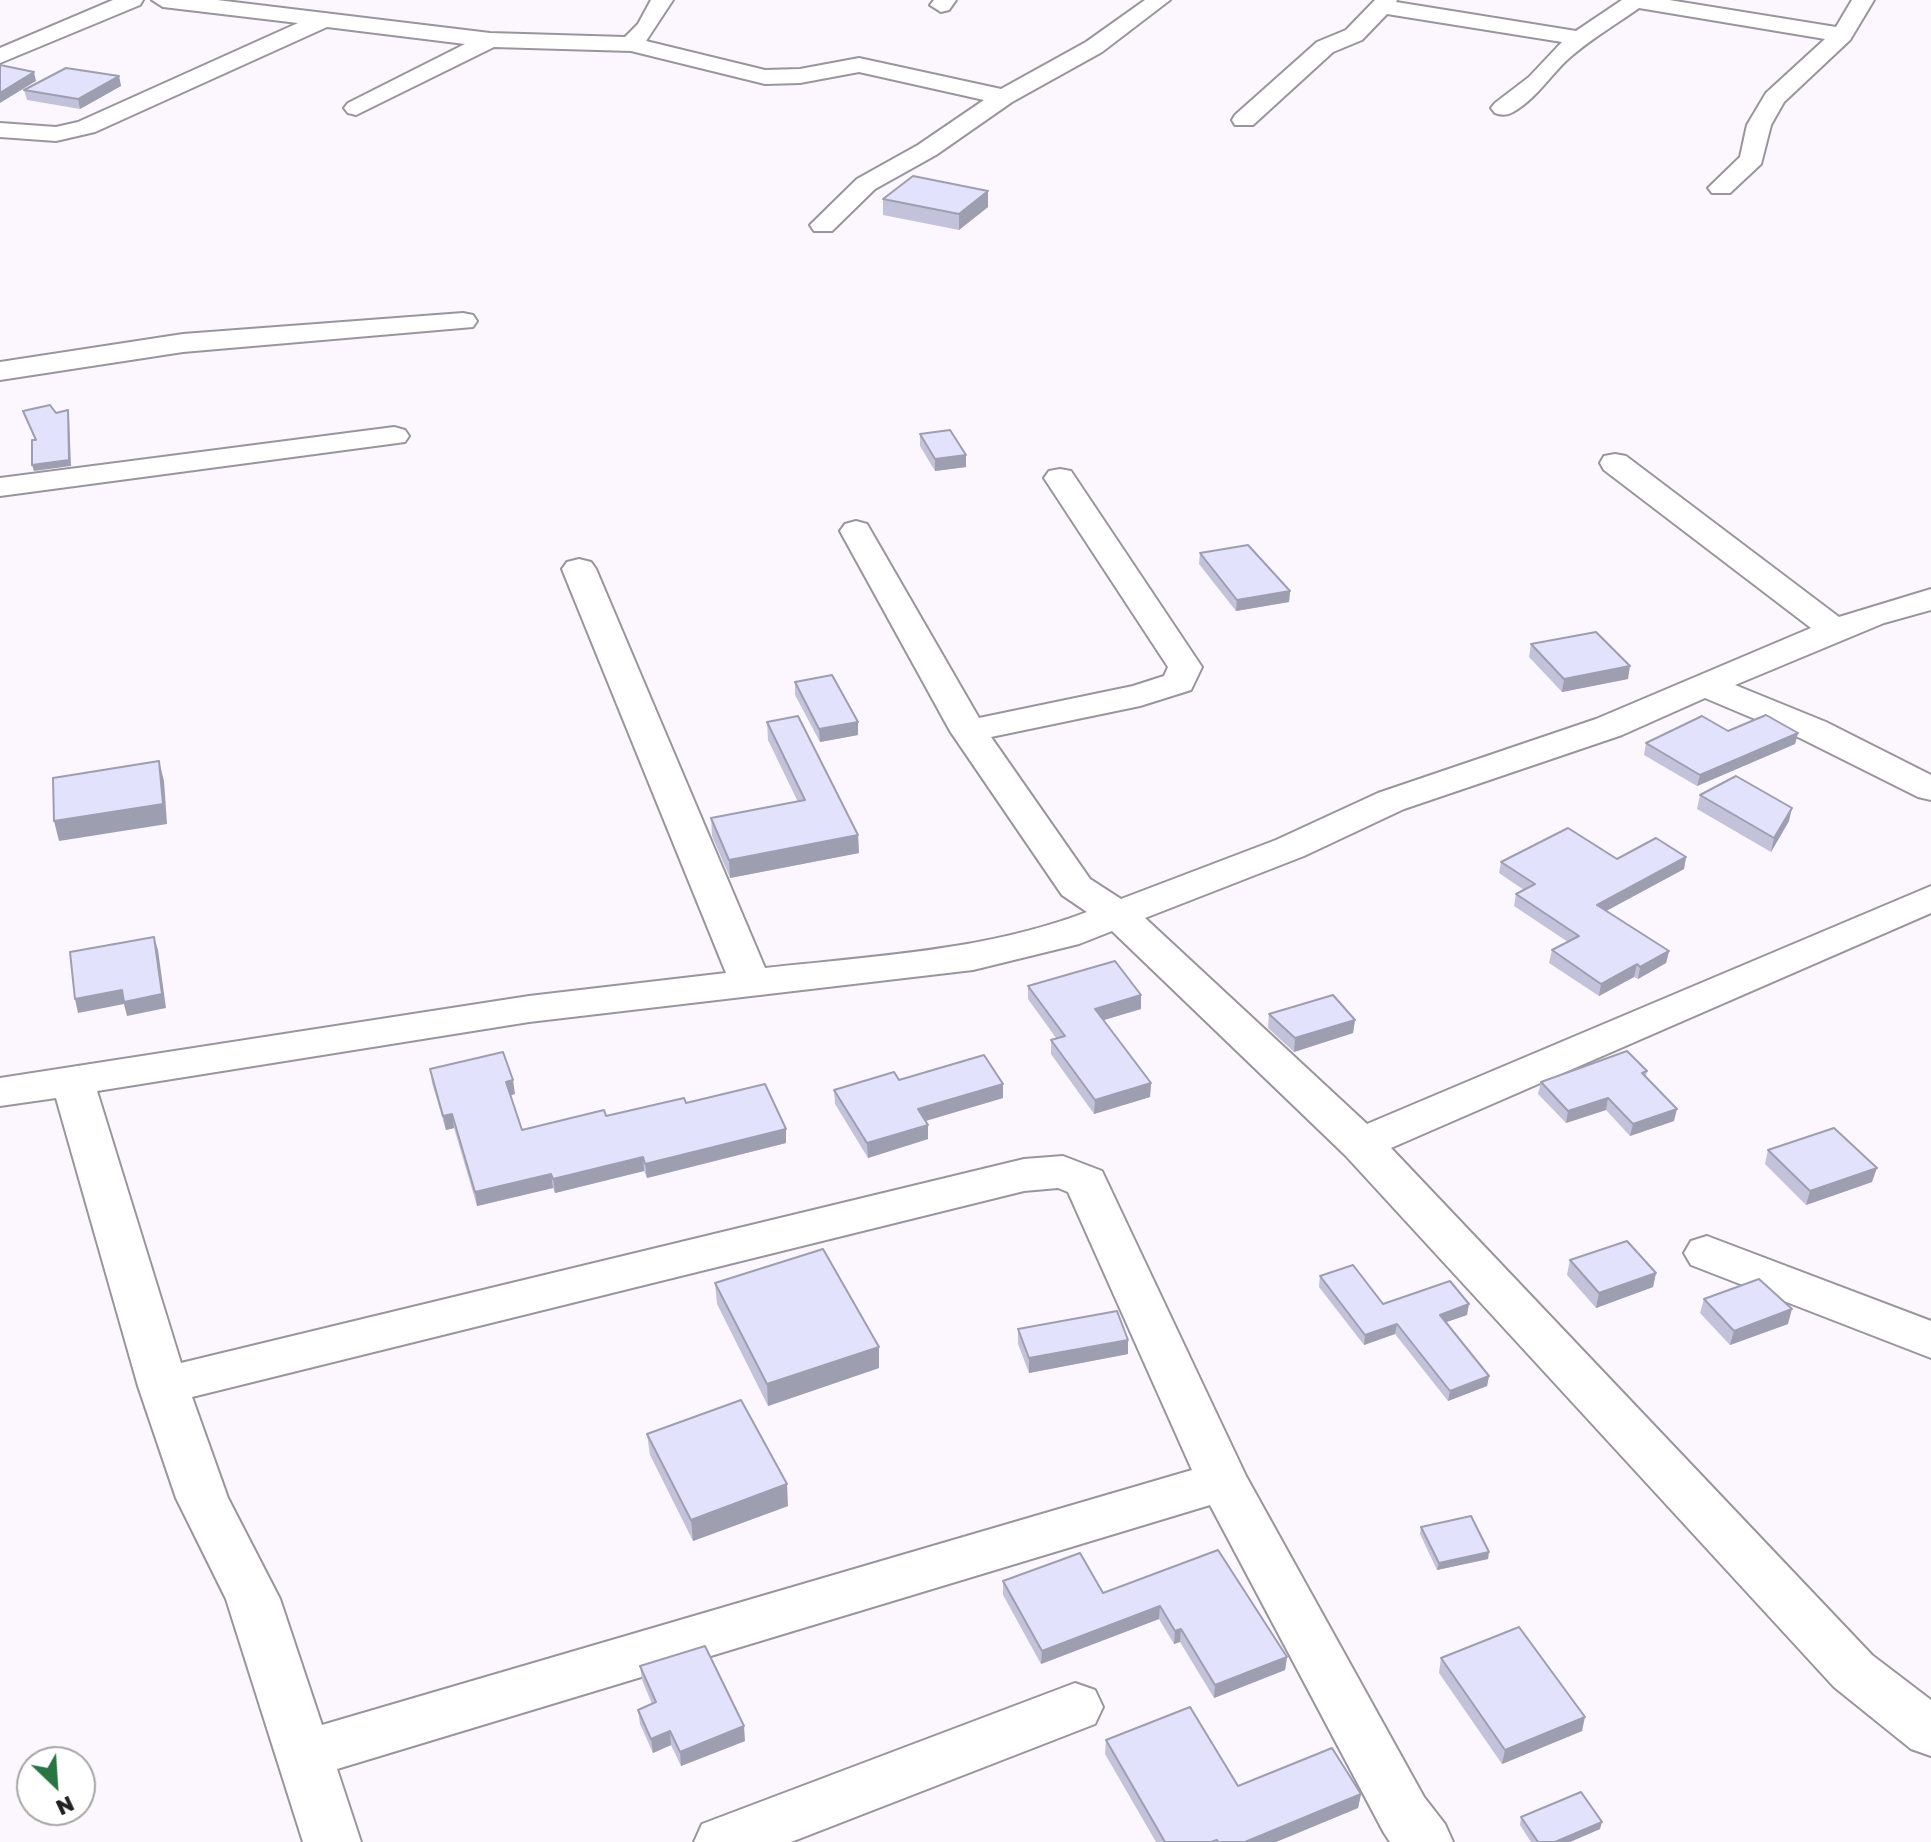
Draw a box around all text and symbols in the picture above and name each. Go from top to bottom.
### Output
north arrow [16,1746,96,1826]
text: N [52,1791,79,1822]

